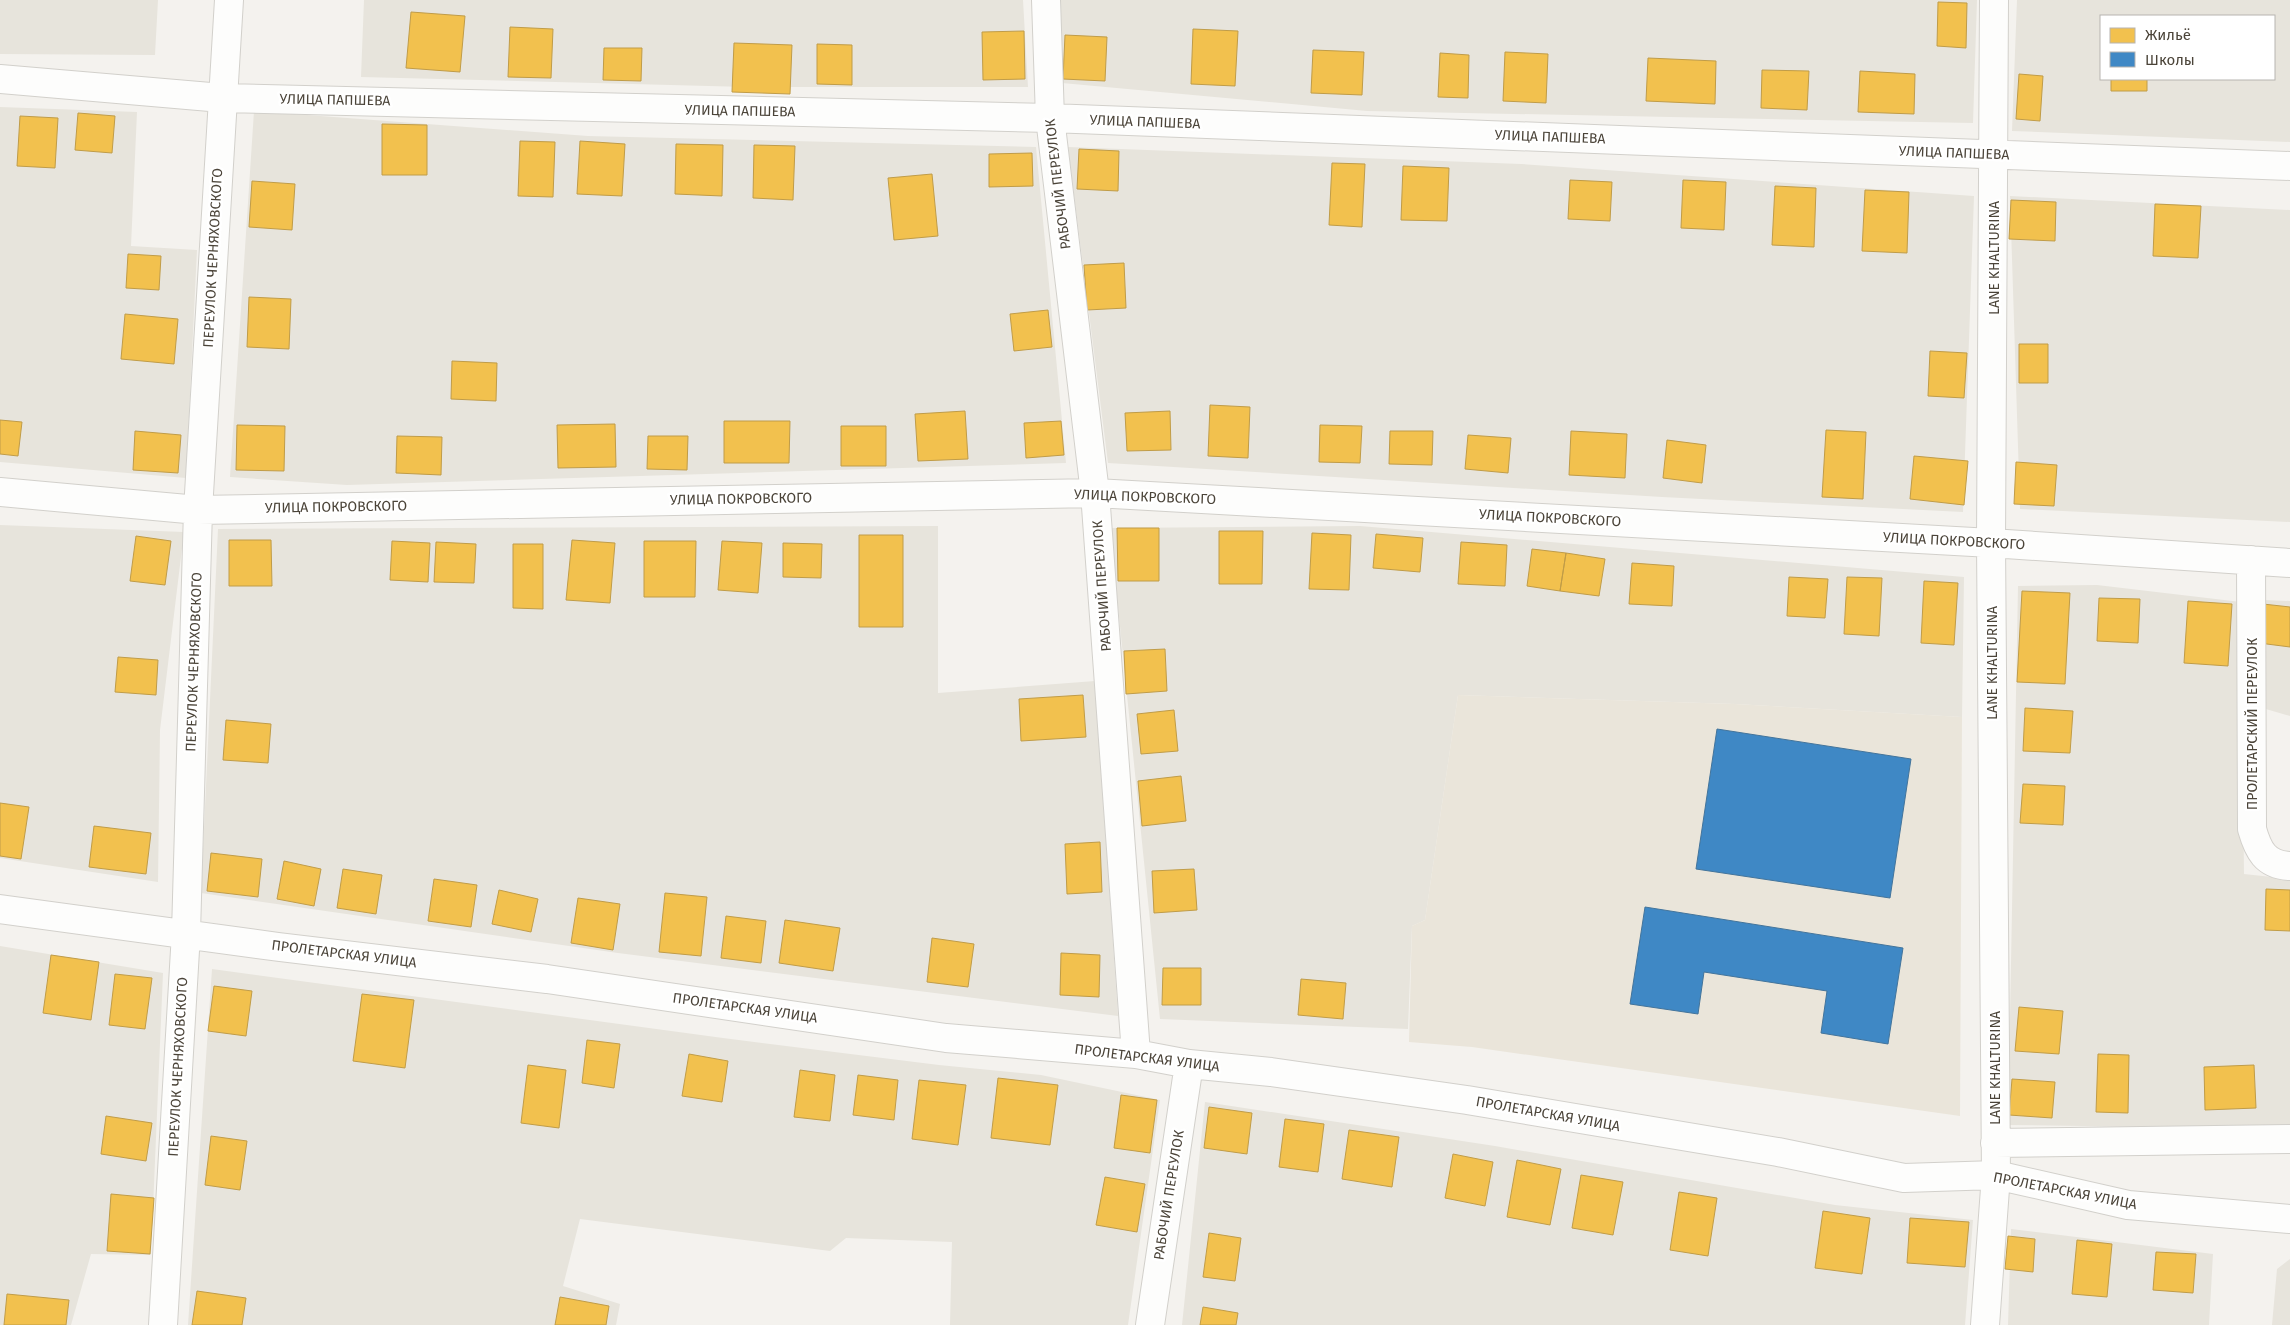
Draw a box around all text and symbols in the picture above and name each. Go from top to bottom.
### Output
legend [2100,15,2275,80]
text: Жильё [2145,26,2191,44]
text: Школы [2145,51,2195,69]
street label: УЛИЦА ПАПШЕВА [279,91,391,109]
street label: УЛИЦА ПАПШЕВА [684,102,796,120]
street label: УЛИЦА ПАПШЕВА [1089,112,1201,132]
street label: РАБОЧИЙ ПЕРЕУЛОК [1041,117,1074,250]
street label: УЛИЦА ПАПШЕВА [1494,127,1606,147]
street label: УЛИЦА ПАПШЕВА [1898,143,2010,163]
street label: ПЕРЕУЛОК ЧЕРНЯХОВСКОГО [200,168,226,348]
street label: LANE KHALTURINA [1986,201,2003,315]
street label: УЛИЦА ПОКРОВСКОГО [1074,486,1216,508]
street label: УЛИЦА ПОКРОВСКОГО [670,489,812,509]
street label: УЛИЦА ПОКРОВСКОГО [265,497,407,517]
street label: УЛИЦА ПОКРОВСКОГО [1478,506,1622,530]
street label: РАБОЧИЙ ПЕРЕУЛОК [1089,519,1115,652]
street label: УЛИЦА ПОКРОВСКОГО [1882,529,2026,553]
street label: ПЕРЕУЛОК ЧЕРНЯХОВСКОГО [182,572,206,752]
street label: LANE KHALTURINA [1984,606,2001,720]
street label: ПРОЛЕТАРСКИЙ ПЕРЕУЛОК [2244,637,2261,810]
street label: ПРОЛЕТАРСКАЯ УЛИЦА [270,937,418,971]
street label: ПЕРЕУЛОК ЧЕРНЯХОВСКОГО [165,977,191,1157]
street label: ПРОЛЕТАРСКАЯ УЛИЦА [671,989,819,1027]
street label: LANE KHALTURINA [1987,1011,2004,1125]
street label: ПРОЛЕТАРСКАЯ УЛИЦА [1073,1041,1221,1075]
street label: ПРОЛЕТАРСКАЯ УЛИЦА [1475,1093,1621,1135]
street label: РАБОЧИЙ ПЕРЕУЛОК [1150,1128,1188,1261]
street label: ПРОЛЕТАРСКАЯ УЛИЦА [1992,1169,2138,1213]

